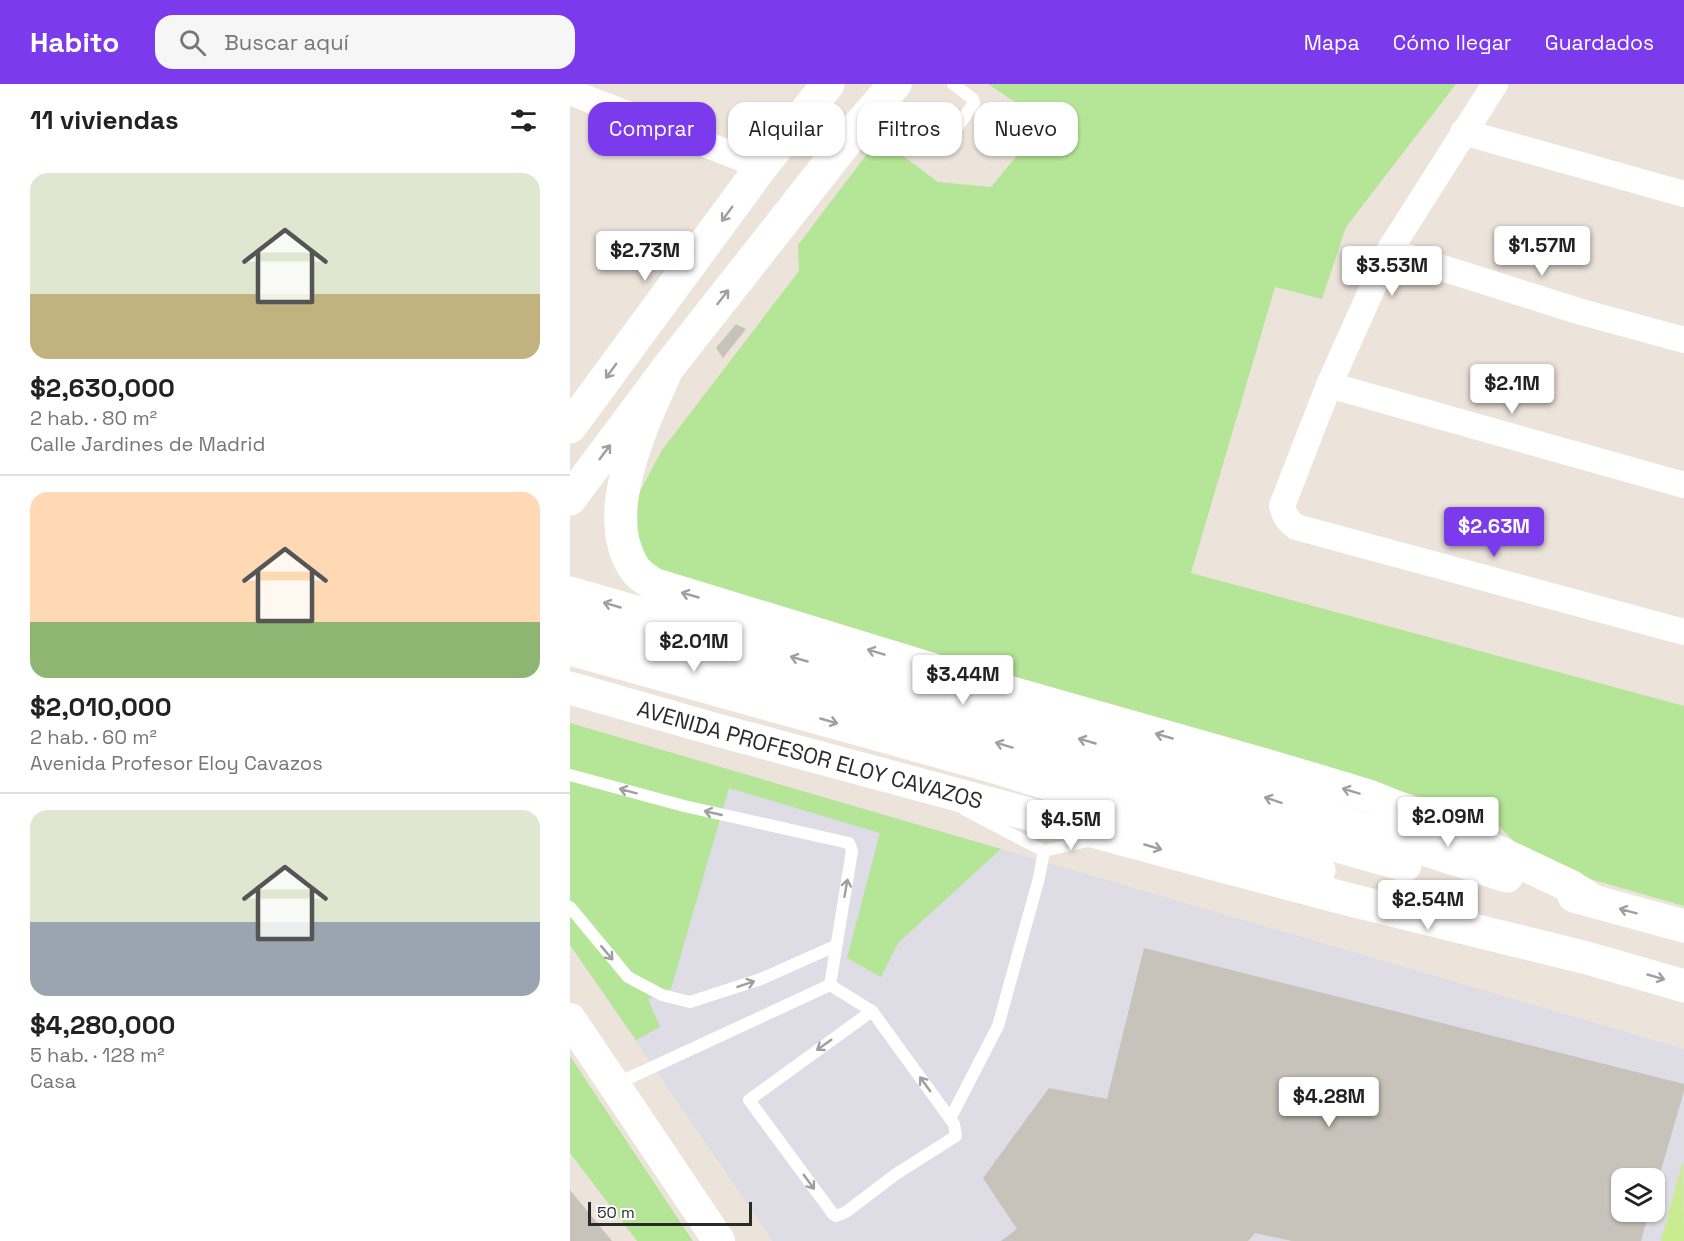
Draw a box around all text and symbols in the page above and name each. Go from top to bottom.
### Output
search box [155,15,575,69]
text: Habito [30,24,119,60]
icon: search [176,26,209,59]
text: Buscar aquí [224,28,349,56]
text: Mapa [1304,29,1360,56]
text: Cómo llegar [1393,29,1512,56]
text: Guardados [1545,29,1654,56]
chip: Comprar [588,102,716,156]
chip: Alquilar [728,102,845,156]
chip: Filtros [857,102,962,156]
chip: Nuevo [974,102,1078,156]
text: 11 viviendas [30,103,179,137]
icon: filters [507,104,540,137]
one-way arrow [721,205,733,221]
icon: home [231,212,339,320]
pin: $1.57M [1493,226,1591,277]
pin: $2.73M [596,231,694,282]
text: $1.57M [1508,232,1576,258]
text: $2.73M [610,237,680,263]
pin: $3.53M [1343,246,1441,297]
text: $3.53M [1356,252,1428,278]
one-way arrow [717,289,730,305]
one-way arrow [605,362,618,378]
pin: $2.1M [1470,364,1554,415]
text: $2.1M [1484,370,1540,396]
text: $2,630,000 [30,371,175,405]
text: 2 hab. · 80 m² [30,405,157,431]
text: Calle Jardines de Madrid [30,431,265,457]
one-way arrow [598,444,611,460]
pin: $2.63M [1445,507,1543,558]
text: $2.63M [1458,513,1530,539]
icon: home [231,531,339,639]
one-way arrow [681,589,700,600]
one-way arrow [602,599,621,610]
pin: $2.01M [645,622,743,673]
text: $2.01M [659,628,729,654]
one-way arrow [867,646,886,657]
one-way arrow [790,653,809,664]
pin: $3.44M [914,655,1012,706]
text: $3.44M [926,661,1000,687]
text: $2,010,000 [30,690,172,724]
street label: AVENIDA PROFESOR ELOY CAVAZOS [634,694,986,815]
one-way arrow [819,715,838,727]
text: 2 hab. · 60 m² [30,724,157,750]
one-way arrow [1155,730,1174,741]
one-way arrow [1078,735,1097,746]
one-way arrow [994,739,1013,750]
text: Avenida Profesor Eloy Cavazos [30,750,323,776]
one-way arrow [619,785,638,797]
one-way arrow [1342,785,1361,796]
one-way arrow [1264,794,1283,805]
pin: $2.09M [1399,797,1497,848]
pin: $4.5M [1029,800,1113,851]
text: $2.09M [1412,803,1484,829]
text: $4.5M [1041,806,1101,832]
one-way arrow [704,807,723,818]
one-way arrow [1143,842,1162,853]
icon: home [231,849,339,957]
one-way arrow [841,879,852,898]
pin: $2.54M [1379,880,1477,931]
text: $2.54M [1392,886,1464,912]
one-way arrow [1618,904,1637,916]
one-way arrow [600,945,614,960]
one-way arrow [1646,972,1665,984]
one-way arrow [736,978,755,989]
text: $4,280,000 [30,1008,175,1042]
one-way arrow [816,1039,833,1051]
text: 5 hab. · 128 m² [30,1042,165,1068]
text: Casa [30,1068,76,1094]
one-way arrow [919,1076,931,1092]
pin: $4.28M [1280,1077,1378,1128]
text: $4.28M [1293,1083,1365,1109]
map controls [1611,1168,1665,1222]
button: layers [1611,1168,1665,1222]
one-way arrow [803,1174,815,1190]
scale bar [588,1199,752,1226]
text: 50 m [597,1202,635,1223]

